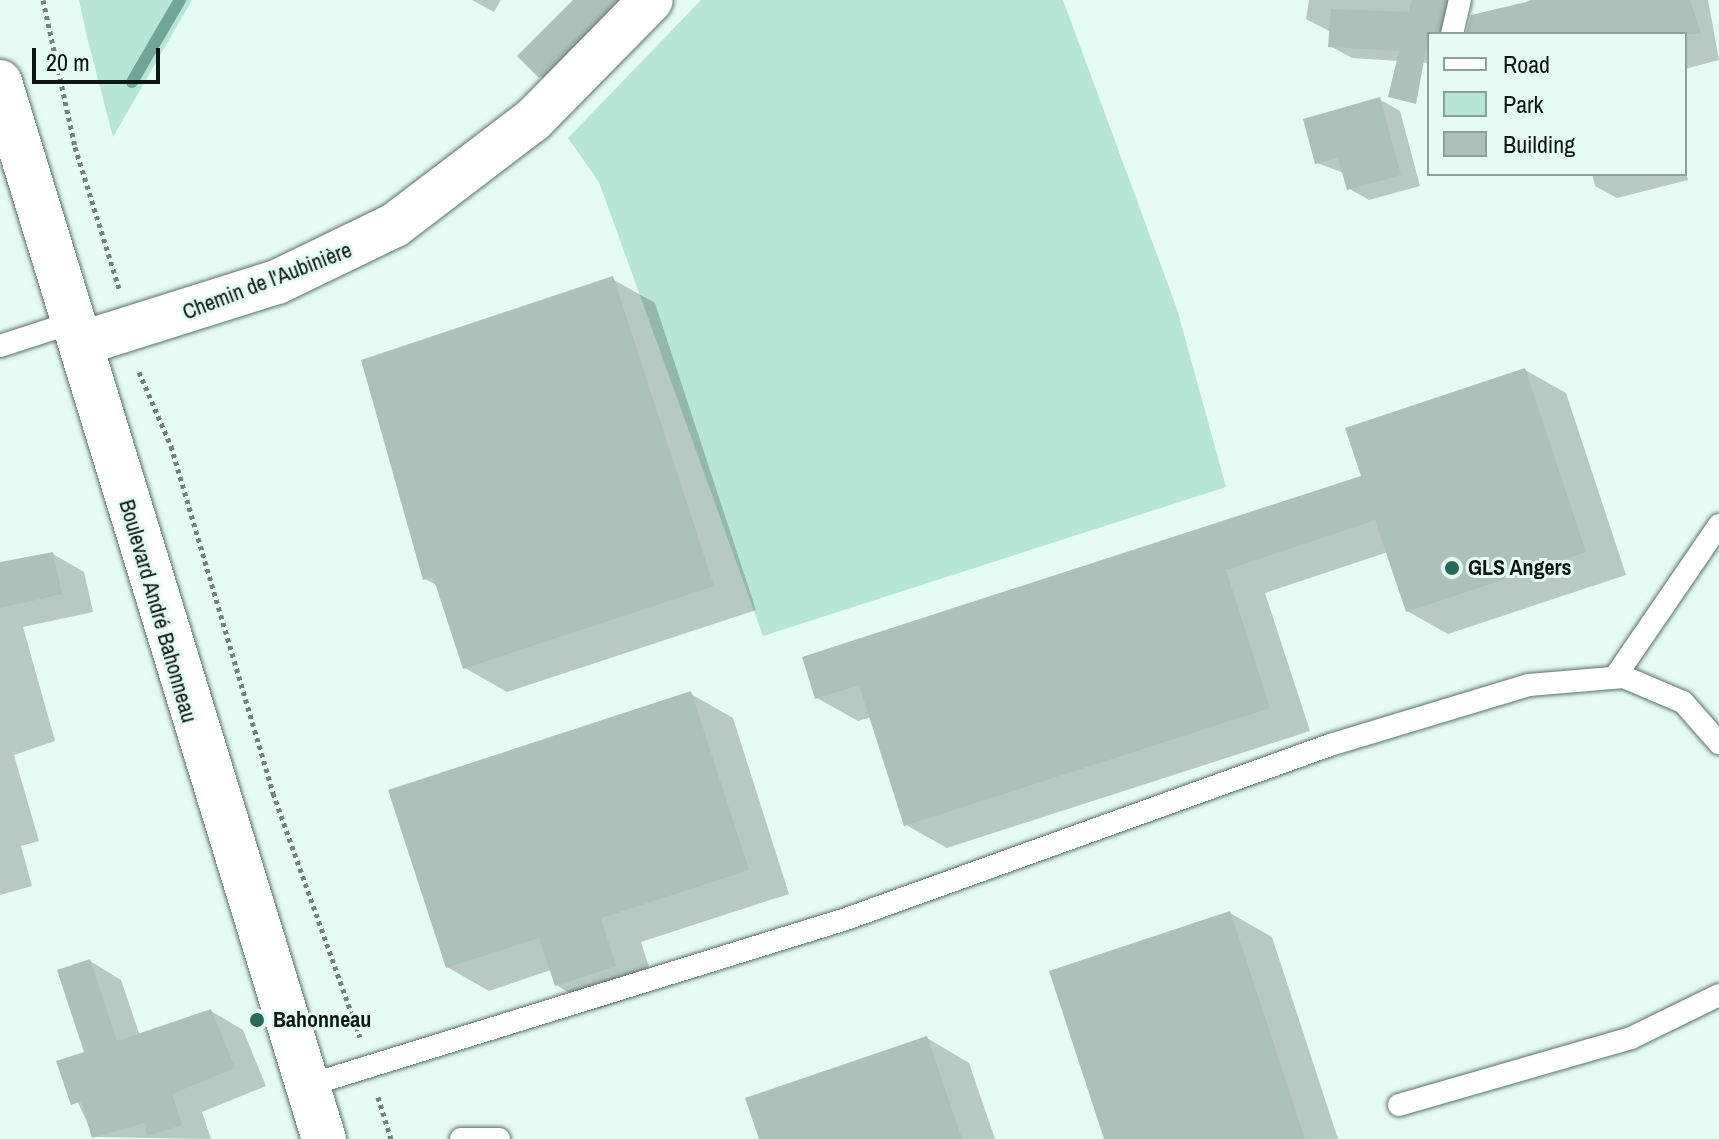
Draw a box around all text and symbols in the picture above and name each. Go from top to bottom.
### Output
scale bar [36,32,164,82]
legend [1427,32,1687,176]
text: 20 m [46,46,90,78]
text: Road [1503,48,1550,80]
text: Park [1503,88,1543,120]
text: Building [1503,128,1575,160]
street label: Chemin de l'Aubinière [179,237,355,325]
street label: Boulevard André Bahonneau [113,496,203,726]
place label: GLS Angers [1468,555,1572,581]
marker: GLS Angers [1443,559,1461,577]
place label: Bahonneau [273,1007,371,1033]
marker: Bahonneau [248,1011,266,1029]

